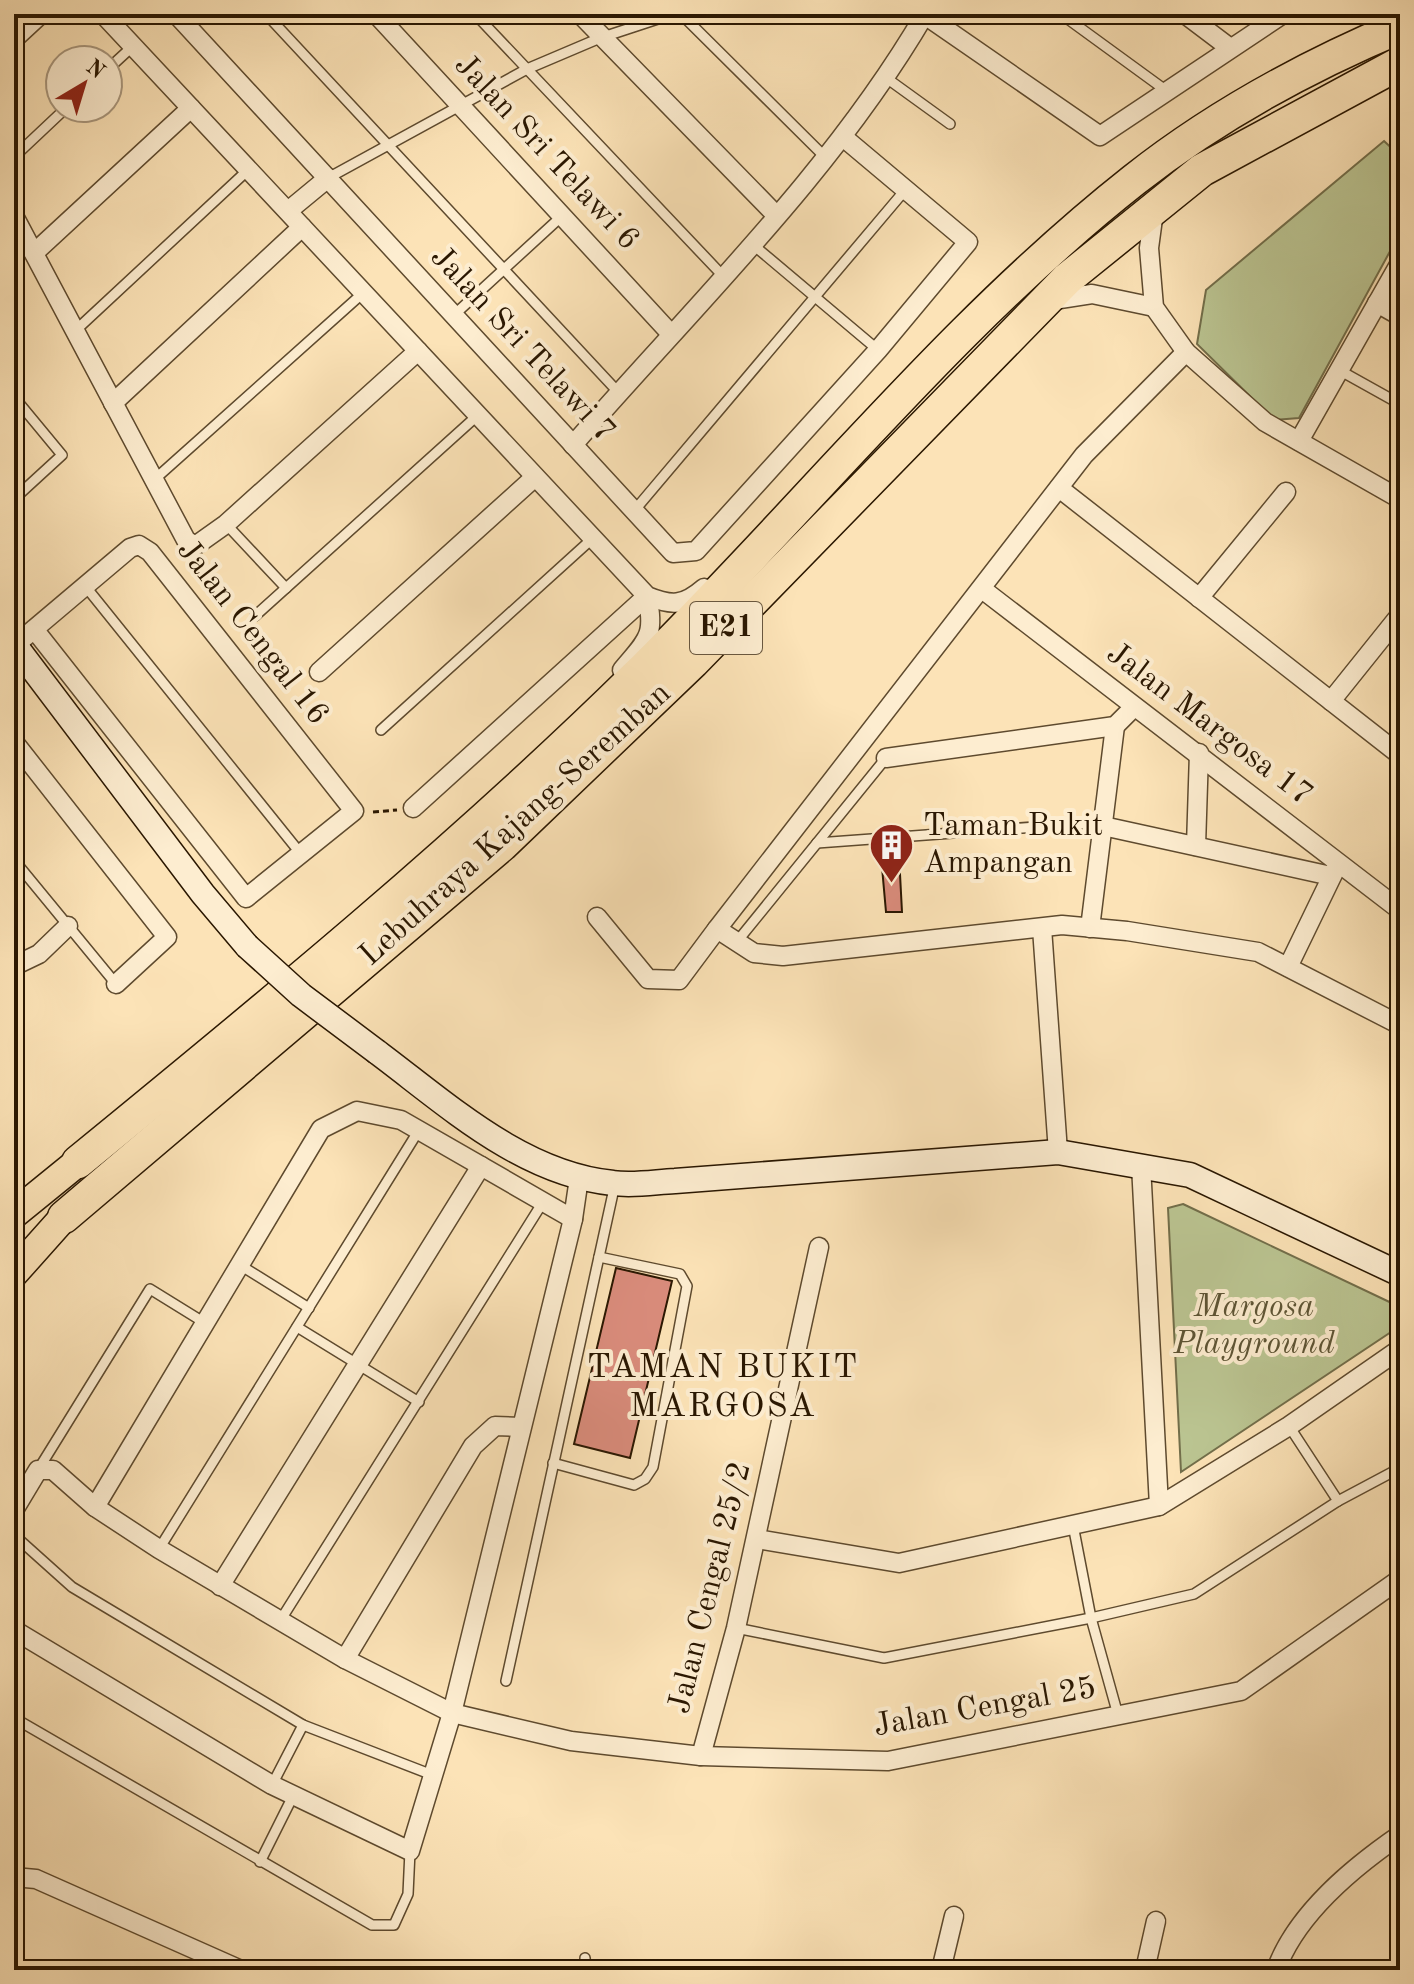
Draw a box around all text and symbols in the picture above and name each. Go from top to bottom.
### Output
north arrow [44,44,124,124]
street label: Jalan Sri Telawi 6 [448,49,644,257]
text: N [82,56,109,84]
street label: Jalan Sri Telawi 7 [424,241,620,449]
street label: Jalan Cengal 16 [170,534,334,732]
road number: E21 [690,602,762,654]
street label: Jalan Margosa 17 [1100,637,1318,813]
street label: Lebuhraya Kajang-Seremban [354,677,678,973]
place label: Taman Bukit Ampangan [923,811,1103,880]
building icon: Taman Bukit Ampangan [868,821,916,884]
park label: Margosa Playground [1172,1292,1336,1361]
district label: TAMAN BUKIT MARGOSA [587,1351,859,1424]
street label: Jalan Cengal 25/2 [664,1459,758,1717]
street label: Jalan Cengal 25 [871,1673,1099,1743]

